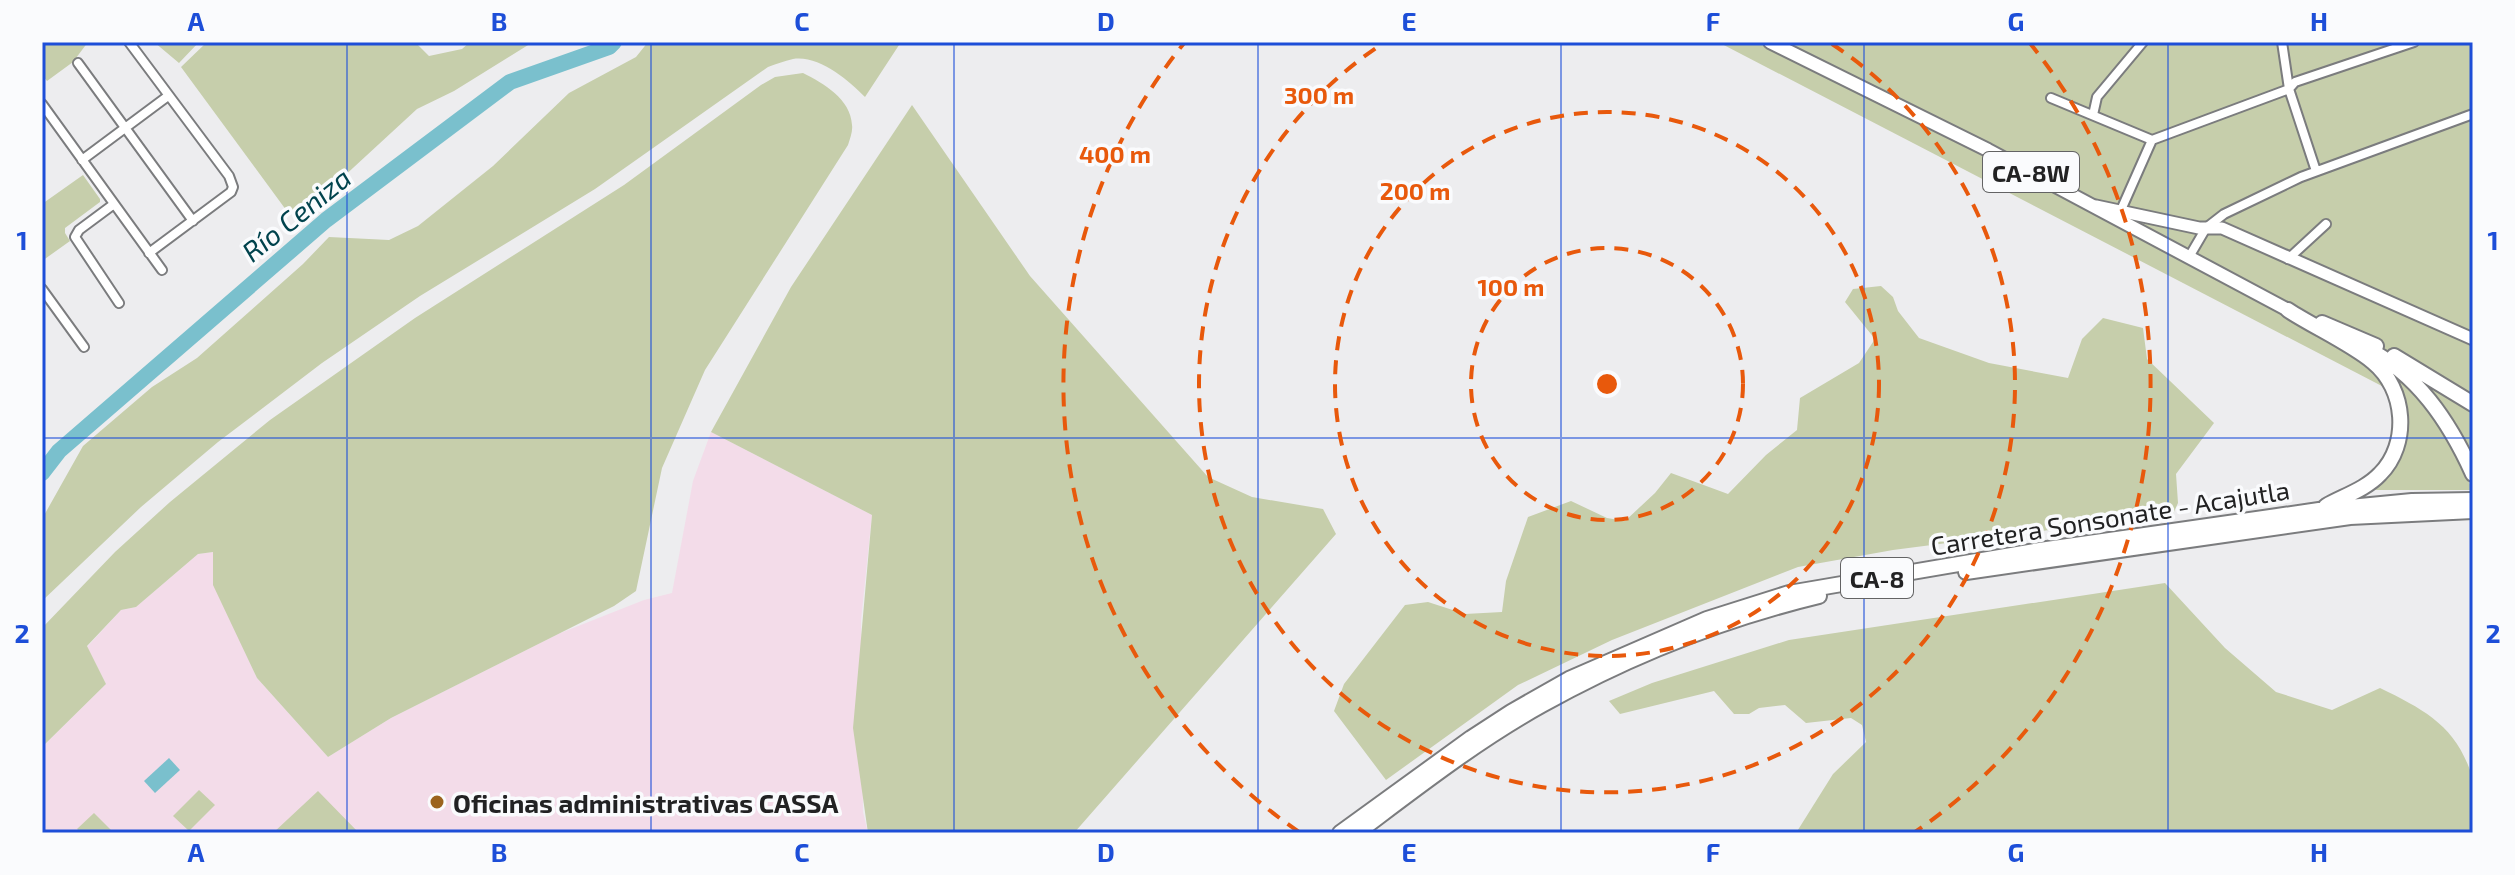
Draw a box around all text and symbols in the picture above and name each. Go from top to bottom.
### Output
text: A [188,5,205,36]
text: B [491,5,507,36]
text: C [794,5,810,36]
text: D [1097,5,1115,36]
text: E [1401,5,1417,36]
text: F [1706,5,1720,36]
text: G [2008,5,2024,36]
text: H [2310,5,2328,36]
text: 300 m [1284,80,1354,109]
text: 400 m [1079,139,1151,168]
road number: CA-8W [1983,152,2079,192]
water label: Río Ceniza [235,160,357,268]
text: 200 m [1380,176,1450,205]
text: 1 [16,224,28,255]
text: 1 [2487,224,2499,255]
text: 100 m [1478,272,1544,301]
centre of rings [1593,370,1621,398]
street label: Carretera Sonsonate - Acajutla [1928,473,2292,561]
road number: CA-8 [1841,558,1913,598]
text: 2 [14,617,30,648]
text: 2 [2485,617,2501,648]
place label: Oficinas administrativas CASSA [453,787,838,818]
marker: Oficinas administrativas CASSA [428,793,446,811]
text: A [188,836,205,867]
text: B [491,836,507,867]
text: C [794,836,810,867]
text: D [1097,836,1115,867]
text: E [1401,836,1417,867]
text: F [1706,836,1720,867]
text: G [2008,836,2024,867]
text: H [2310,836,2328,867]

